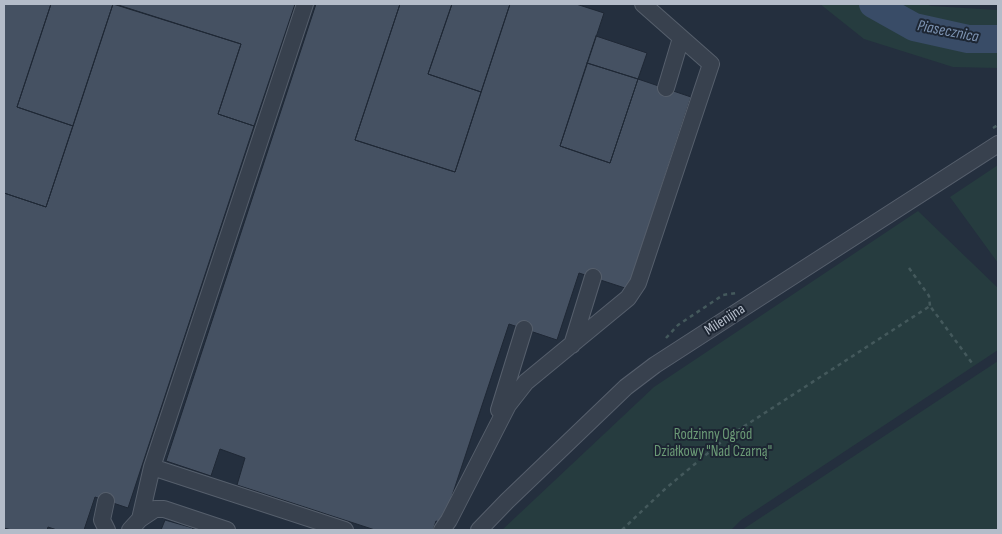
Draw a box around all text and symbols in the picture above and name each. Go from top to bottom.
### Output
water label: Piasecznica [916,17,980,47]
street label: Milenijna [701,300,749,340]
park label: Rodzinny Ogród Działkowy "Nad Czarną" [654,426,772,461]

